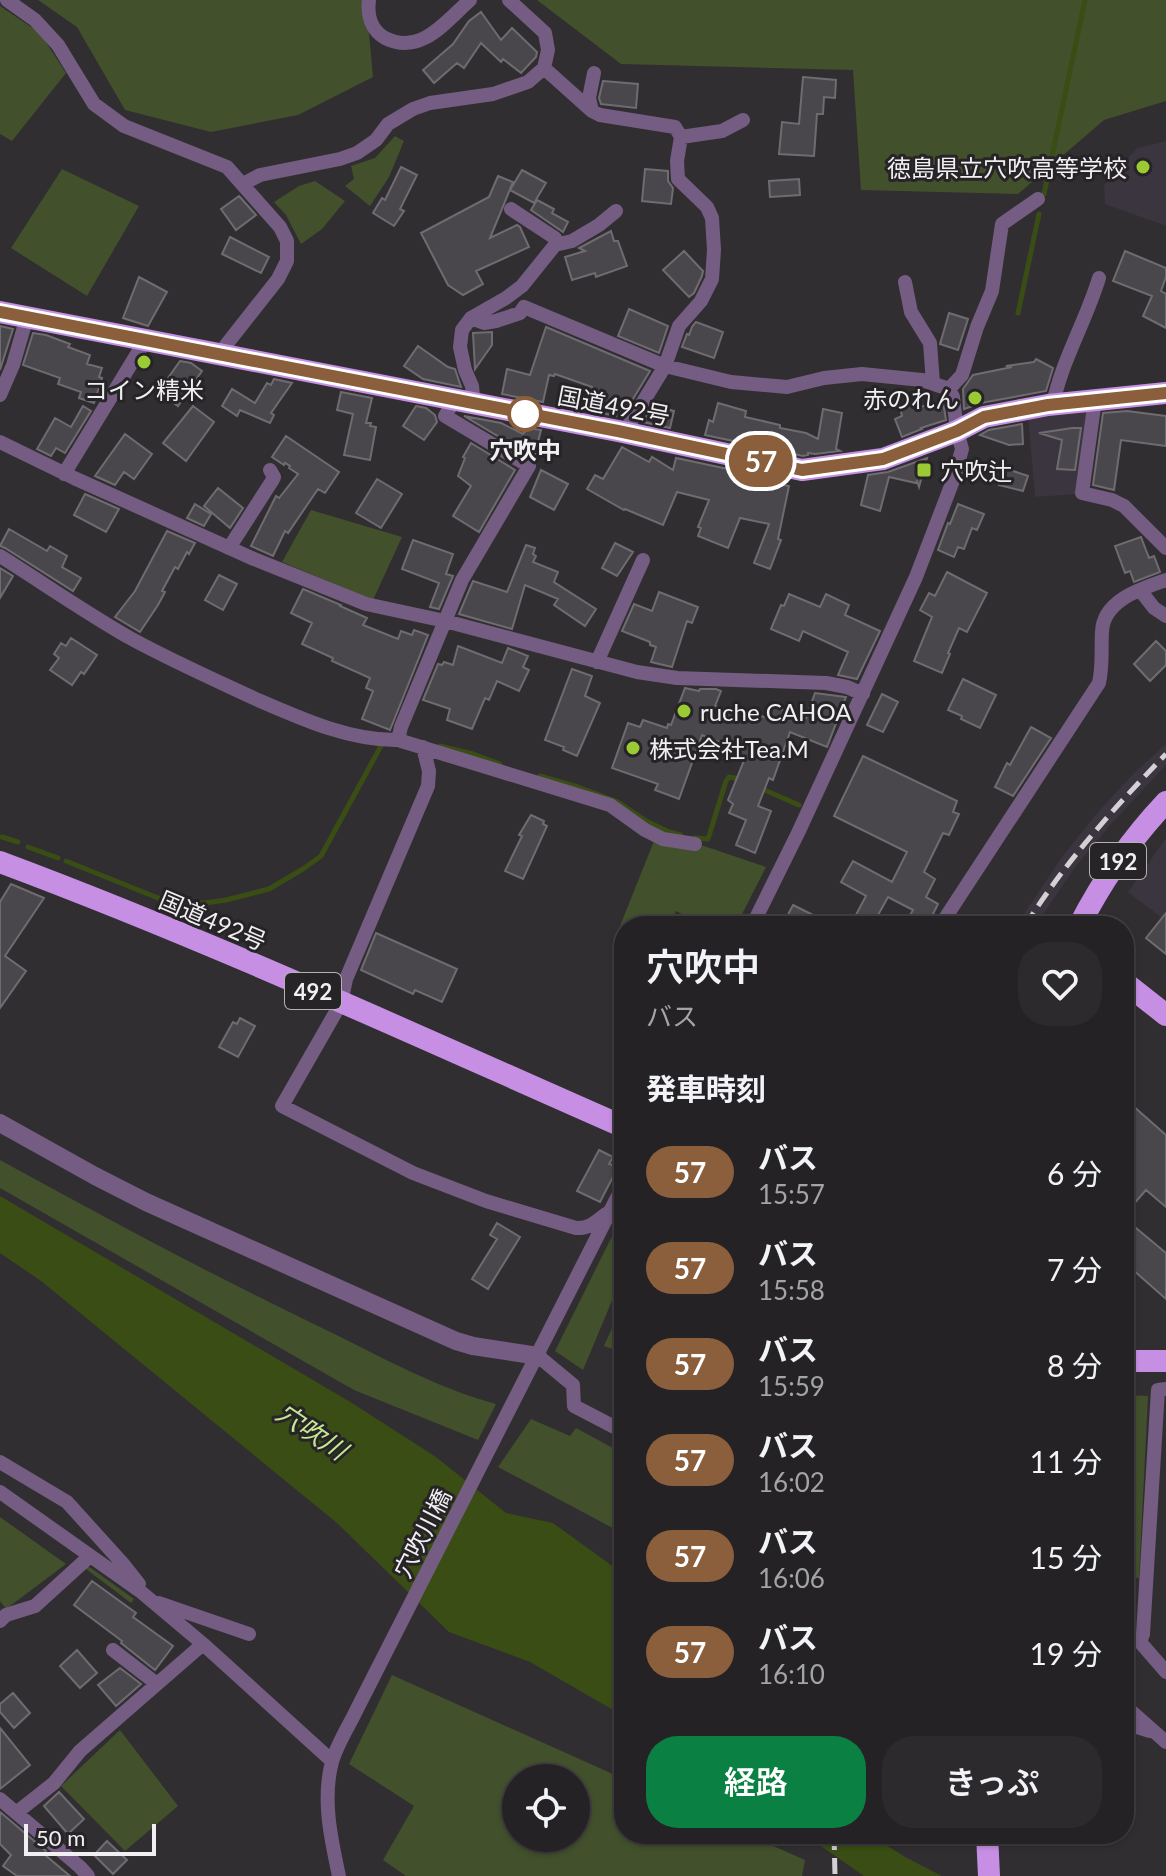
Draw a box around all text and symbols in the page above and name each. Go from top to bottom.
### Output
place label: 徳島県立穴吹高等学校 [887,153,1127,182]
marker: 徳島県立穴吹高等学校 [1134,158,1152,176]
marker: コイン精米 [135,353,153,371]
place label: コイン精米 [84,375,204,404]
street label: 国道492号 [555,380,673,430]
place label: 赤のれん [863,384,959,413]
marker: 赤のれん [966,389,984,407]
marker: 穴吹中 [508,397,542,431]
place label: 穴吹中 [489,435,561,464]
line badge: 57 [725,435,797,487]
text: 57 [745,444,777,478]
place label: 穴吹辻 [940,456,1012,485]
marker: 穴吹辻 [915,461,933,479]
place label: ruche CAHOA [700,697,852,726]
marker: ruche CAHOA [675,702,693,720]
place label: 株式会社Tea.M [649,734,809,763]
marker: 株式会社Tea.M [624,739,642,757]
road number: 192 [1090,843,1146,879]
street label: 国道492号 [155,884,271,956]
button: heart [1018,942,1102,1026]
text: 穴吹中 [646,943,760,989]
road number: 492 [285,973,341,1009]
text: バス [646,1000,698,1032]
text: 発車時刻 [646,1070,766,1106]
text: バス [758,1139,818,1175]
text: 57 [674,1155,706,1189]
text: 6 分 [1047,1155,1102,1191]
text: 15:57 [758,1178,825,1210]
text: バス [758,1235,818,1271]
text: 57 [674,1251,706,1285]
text: 7 分 [1047,1251,1102,1287]
text: 15:58 [758,1274,825,1306]
text: バス [758,1331,818,1367]
text: 57 [674,1347,706,1381]
text: 8 分 [1047,1347,1102,1383]
text: 15:59 [758,1370,825,1402]
water label: 穴吹川 [271,1396,356,1468]
text: バス [758,1427,818,1463]
text: 57 [674,1443,706,1477]
text: 11 分 [1030,1443,1102,1479]
text: 16:02 [758,1466,825,1498]
street label: 穴吹川橋 [387,1484,457,1582]
text: バス [758,1523,818,1559]
text: 57 [674,1539,706,1573]
text: 15 分 [1030,1539,1102,1575]
text: 16:06 [758,1562,825,1594]
text: バス [758,1619,818,1655]
text: 57 [674,1635,706,1669]
text: 19 分 [1030,1635,1102,1671]
text: 16:10 [758,1658,825,1690]
button: 経路 [646,1736,866,1828]
button: きっぷ [882,1736,1102,1828]
map controls [502,1764,590,1852]
button: locate [502,1764,590,1852]
scale bar [24,1820,156,1856]
text: 50 m [36,1824,85,1851]

